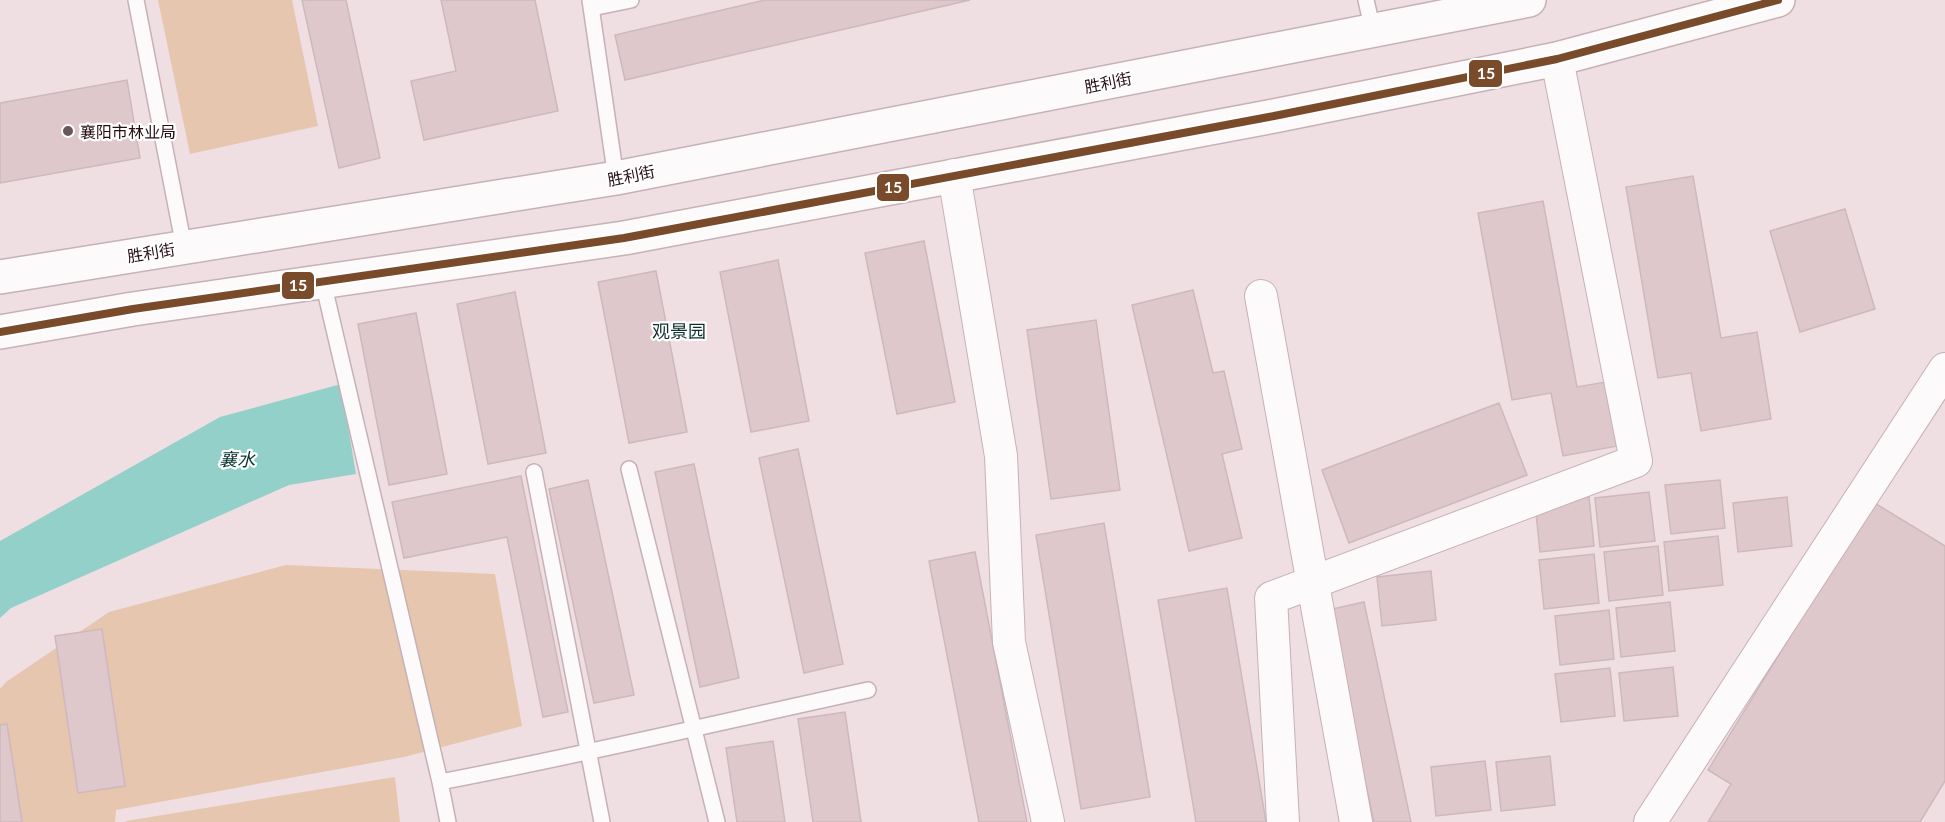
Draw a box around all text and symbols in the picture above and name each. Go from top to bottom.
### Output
line badge: 15 [1468,59,1503,88]
text: 15 [1477,63,1495,82]
street label: 胜利街 [1083,68,1133,96]
place label: 襄阳市林业局 [80,122,176,141]
marker: 襄阳市林业局 [61,124,75,138]
street label: 胜利街 [606,161,656,189]
line badge: 15 [876,173,910,202]
text: 15 [884,177,902,196]
street label: 胜利街 [126,239,176,265]
line badge: 15 [281,271,315,300]
text: 15 [289,275,307,294]
district label: 观景园 [652,320,706,342]
water label: 襄水 [219,448,256,470]

